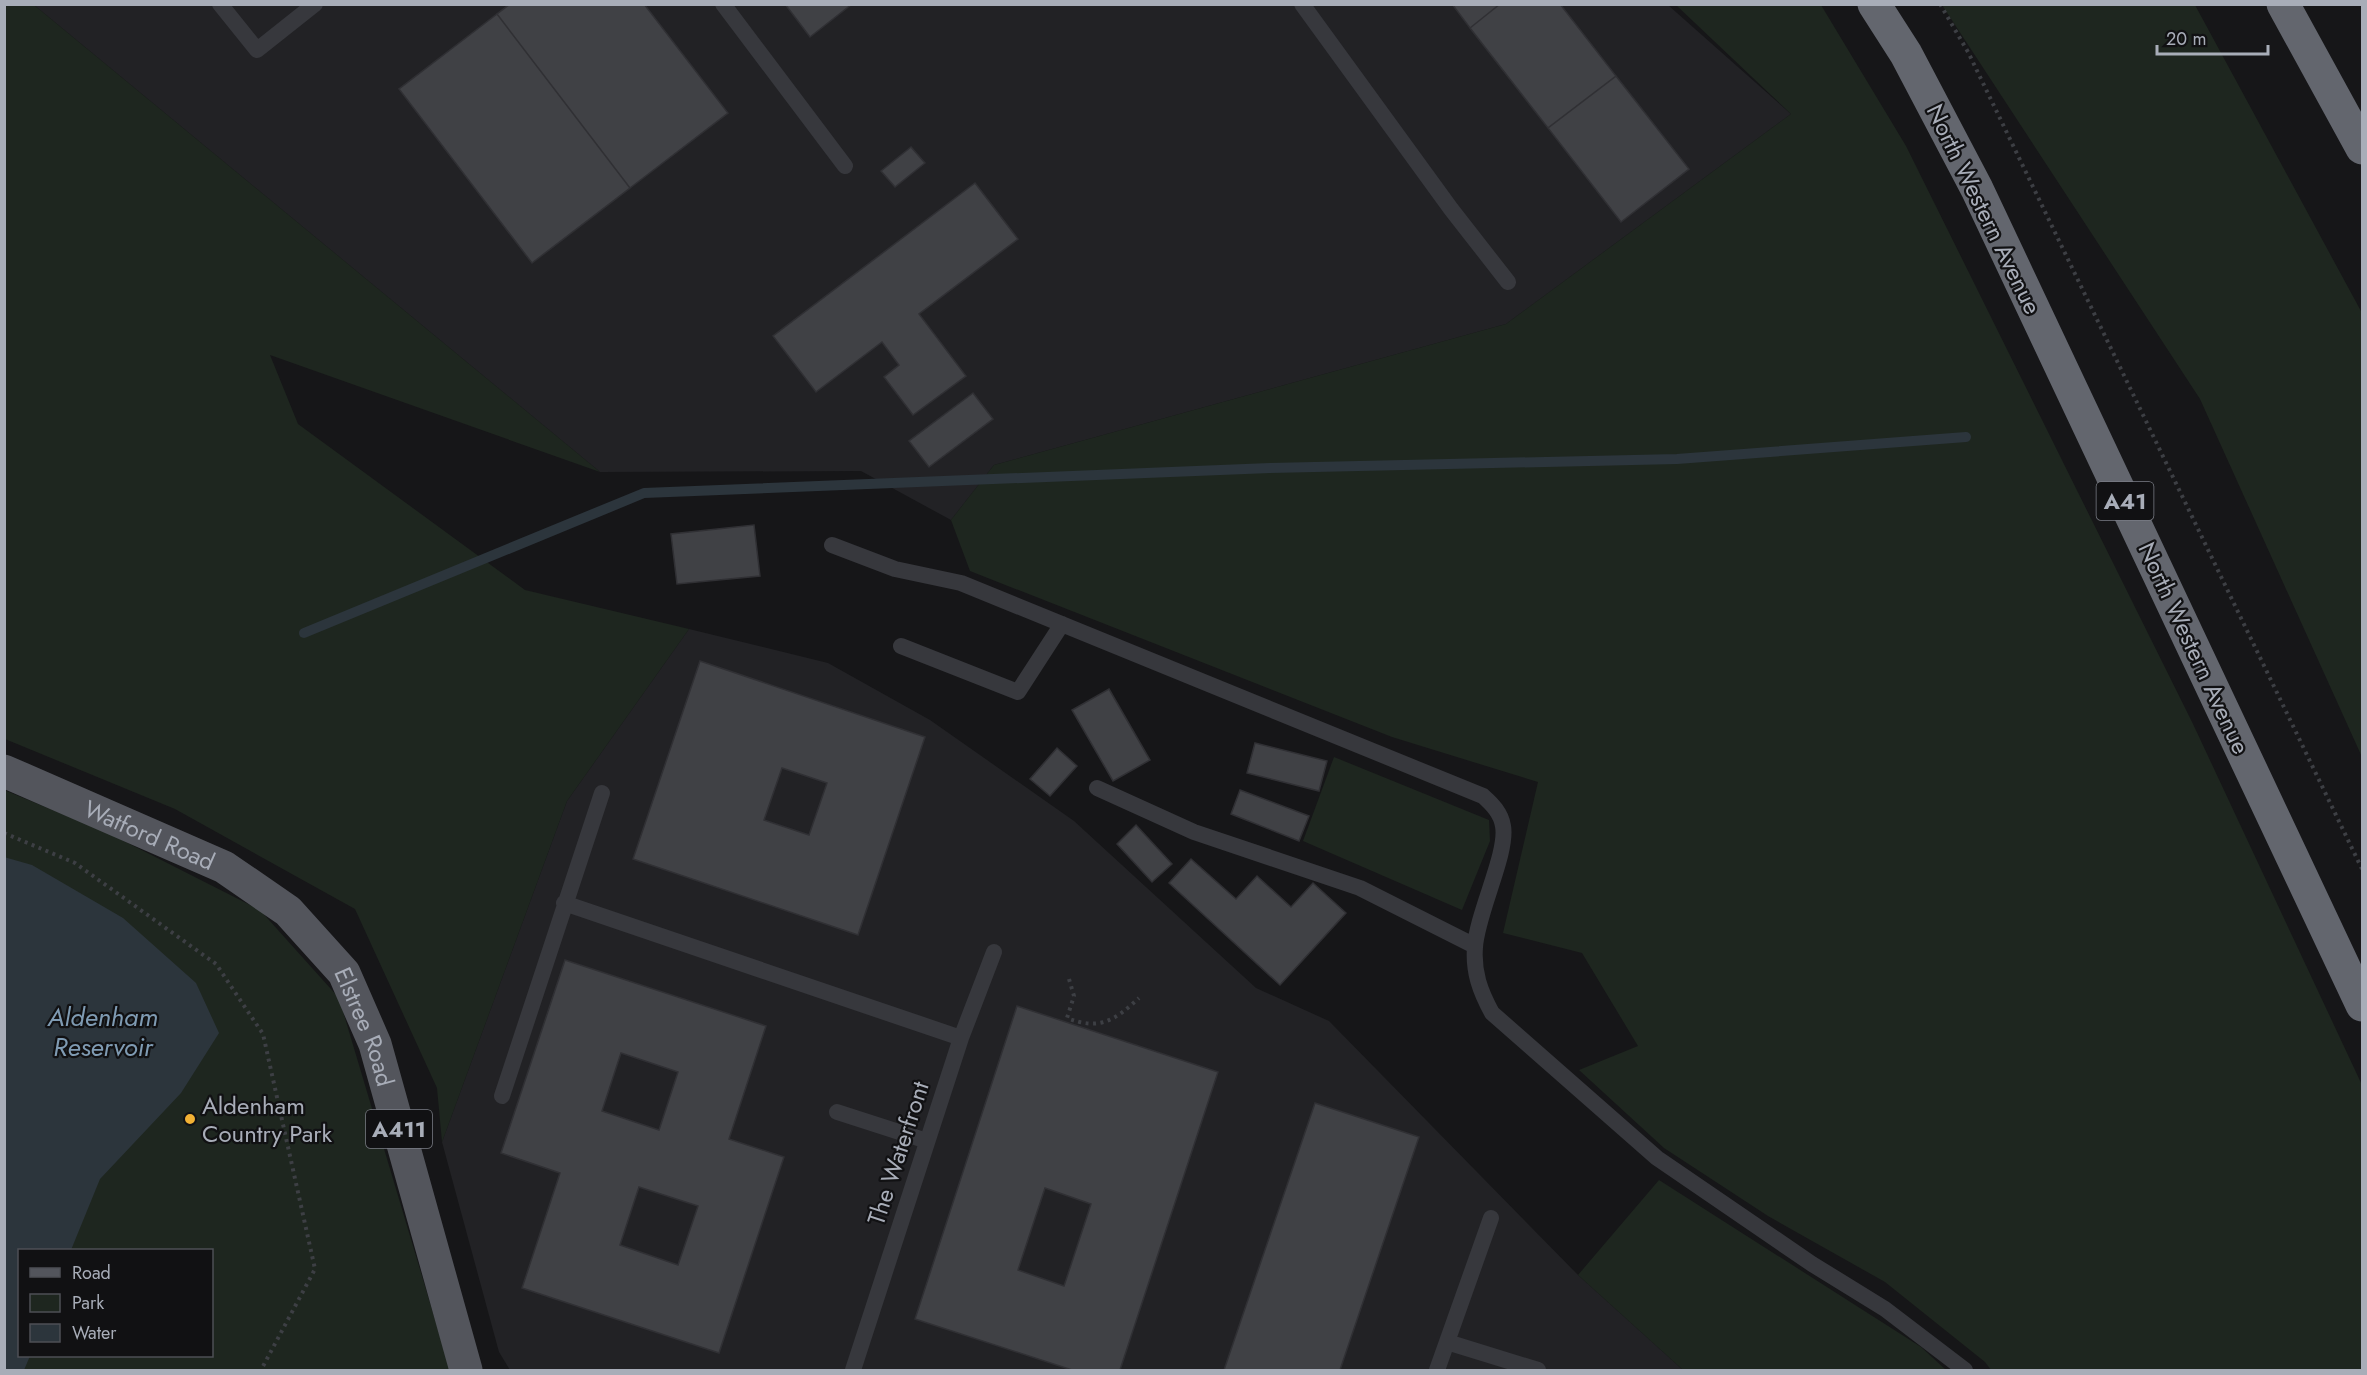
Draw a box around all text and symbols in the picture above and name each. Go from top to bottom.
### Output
scale bar [2157,18,2268,56]
text: 20 m [2166,26,2206,52]
street label: North Western Avenue [1918,98,2050,320]
road number: A41 [2096,482,2154,520]
street label: North Western Avenue [2129,536,2259,760]
street label: Watford Road [79,791,221,879]
street label: Elstree Road [326,961,403,1090]
water label: Aldenham Reservoir [47,998,158,1066]
street label: The Waterfront [858,1077,938,1229]
place label: Aldenham Country Park [202,1088,332,1151]
road number: A411 [366,1110,432,1148]
marker: Aldenham Country Park [183,1112,197,1126]
legend [18,1249,213,1357]
text: Road [72,1260,111,1286]
text: Park [72,1290,104,1316]
text: Water [72,1320,117,1346]

